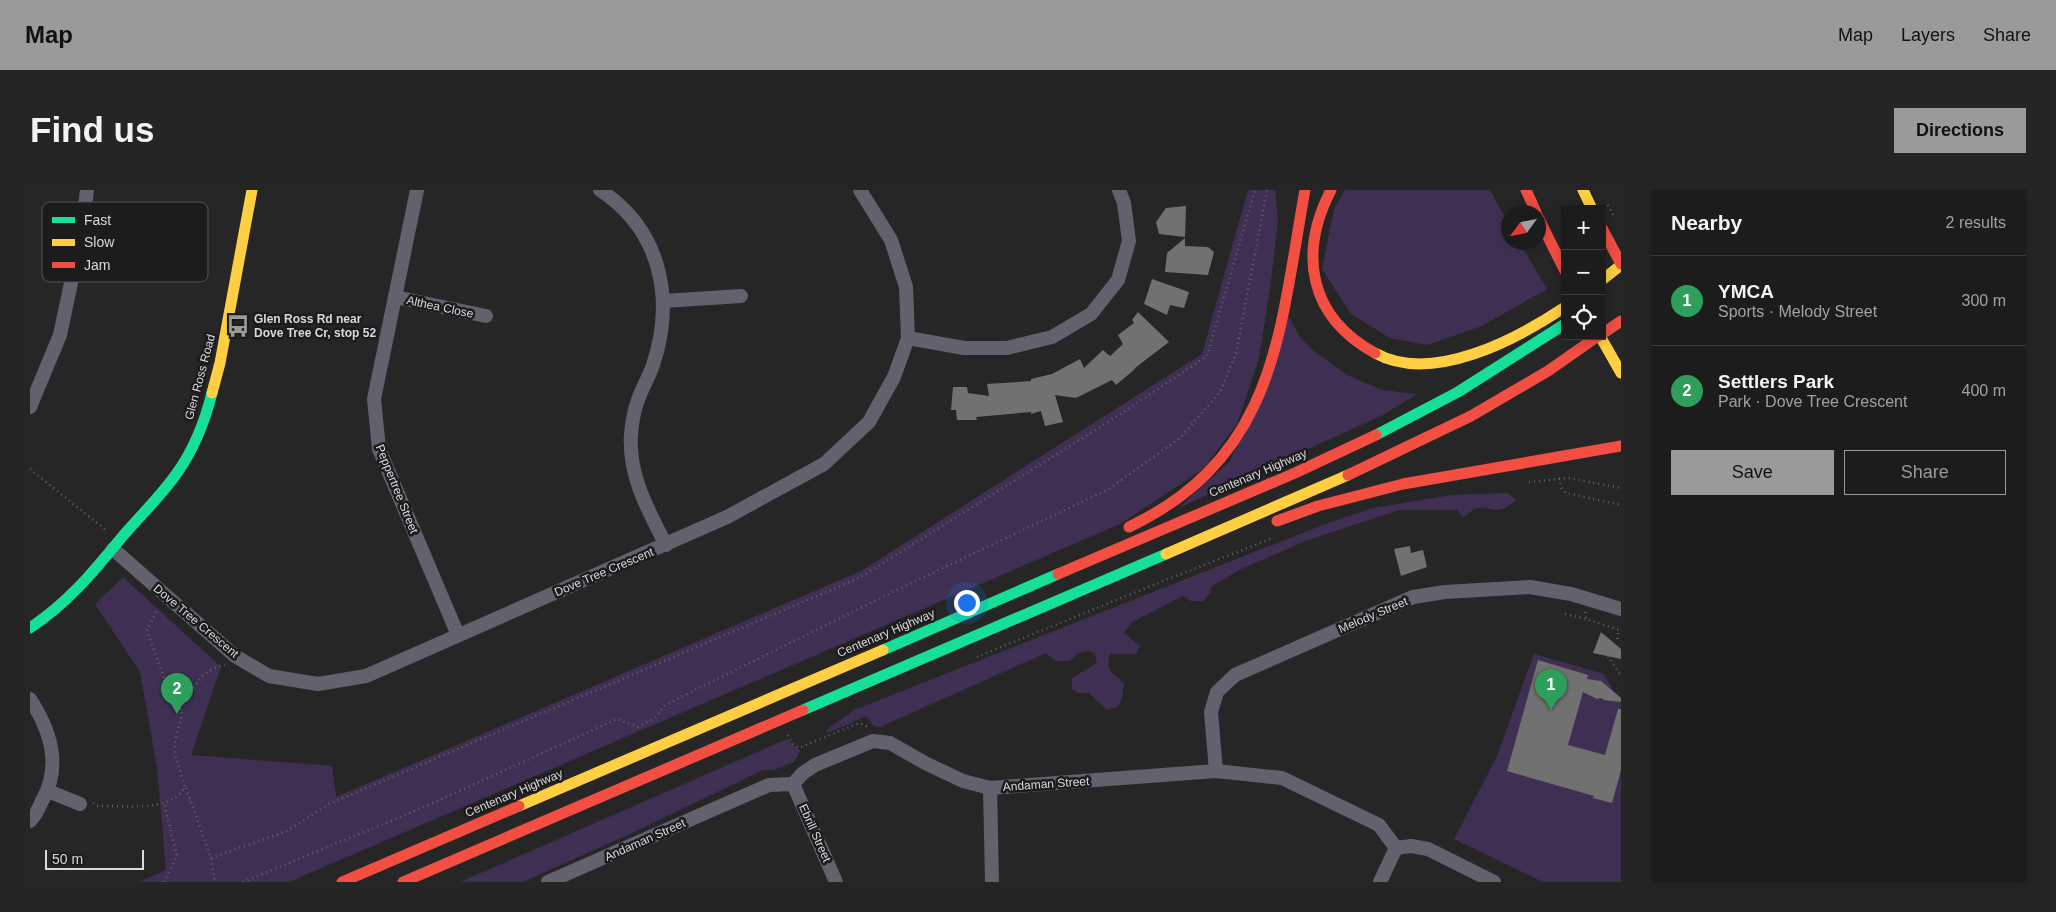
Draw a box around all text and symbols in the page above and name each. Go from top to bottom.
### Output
text: Map [25,21,73,48]
text: Map [1838,25,1873,45]
text: Layers [1901,25,1955,45]
text: Share [1983,25,2031,45]
button: Directions [1894,108,2026,153]
text: Find us [30,110,154,149]
legend [42,202,208,282]
north arrow [1501,205,1546,250]
map controls [1561,205,1606,340]
button: + [1561,205,1606,250]
text: Nearby [1671,211,1742,234]
text: Fast [84,212,111,228]
text: 2 results [1946,214,2006,231]
text: Slow [84,234,115,250]
button: − [1561,250,1606,295]
text: Jam [84,257,110,273]
text: YMCA [1718,281,1774,302]
text: 1 [1683,292,1691,309]
text: 300 m [1962,292,2006,309]
street label: Althea Close [405,293,475,321]
button: locate [1561,295,1606,340]
text: Sports · Melody Street [1718,303,1877,320]
place label: Glen Ross Rd near Dove Tree Cr, stop 52 [254,312,376,340]
bus stop icon: Glen Ross Rd near Dove Tree Cr, stop 52 [225,313,251,339]
street label: Glen Ross Road [182,333,218,421]
text: Settlers Park [1718,371,1834,392]
text: 2 [1683,382,1691,399]
text: 400 m [1962,382,2006,399]
text: Park · Dove Tree Crescent [1718,393,1907,410]
street label: Peppertree Street [373,442,421,536]
street label: Centenary Highway [1207,446,1309,500]
button: Save [1671,450,1834,495]
button: Share [1844,450,2006,495]
street label: Dove Tree Crescent [552,544,656,599]
street label: Dove Tree Crescent [151,581,242,661]
your location [954,590,980,616]
street label: Melody Street [1336,594,1410,636]
street label: Centenary Highway [835,606,937,660]
pin: 1 [1535,669,1567,710]
pin: 2 [161,673,193,714]
street label: Centenary Highway [463,766,565,820]
street label: Andaman Street [1002,774,1090,794]
street label: Ebrill Street [796,802,834,865]
street label: Andaman Street [603,816,688,864]
scale bar [45,847,144,870]
text: 50 m [52,851,83,867]

